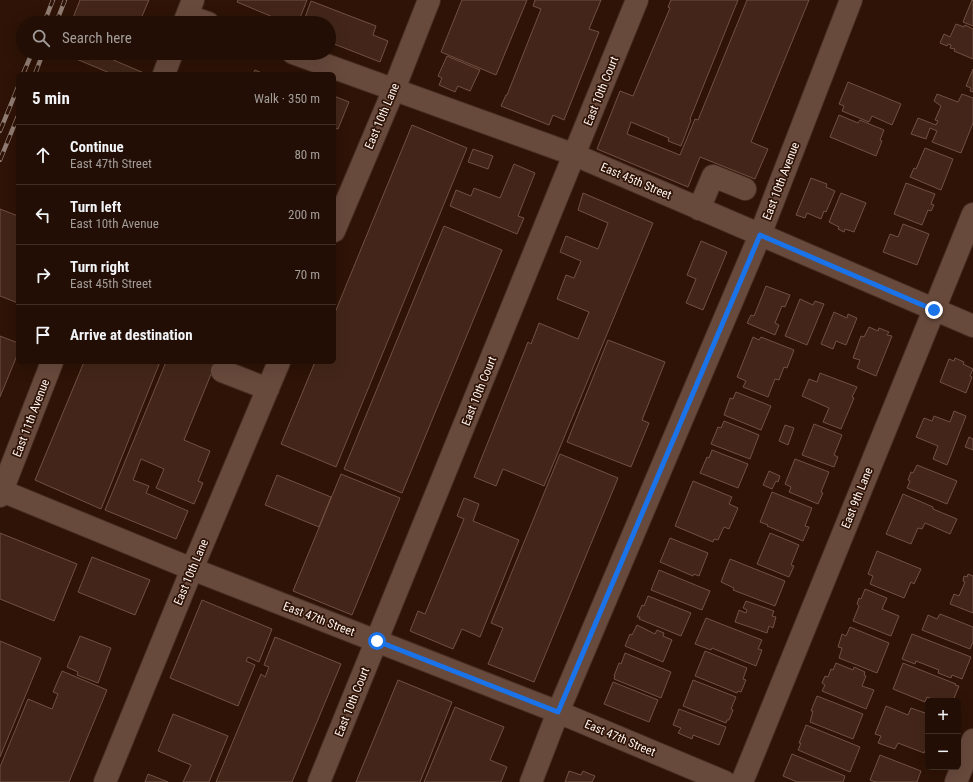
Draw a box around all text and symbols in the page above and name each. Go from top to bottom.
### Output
search box [16,16,336,60]
icon: search [30,27,52,49]
text: Search here [62,29,132,47]
street label: East 10th Court [581,54,621,128]
street label: East 10th Lane [362,81,402,151]
text: 5 min [32,88,70,108]
text: Walk · 350 m [254,91,320,106]
text: Continue [70,138,124,156]
street label: East 10th Avenue [760,140,802,222]
icon: ahead [32,144,54,166]
text: 80 m [294,147,320,162]
text: East 47th Street [70,156,152,171]
street label: East 45th Street [598,160,674,202]
text: Turn left [70,198,121,216]
icon: left [32,204,54,226]
text: 200 m [288,207,320,222]
text: East 10th Avenue [70,216,159,231]
text: Turn right [70,258,129,276]
icon: right [32,264,54,286]
text: 70 m [294,267,320,282]
text: East 45th Street [70,276,152,291]
route end [925,301,943,319]
icon: arrive [32,324,54,346]
text: Arrive at destination [70,326,193,344]
street label: East 10th Court [459,354,499,428]
street label: East 11th Avenue [10,377,52,459]
street label: East 9th Lane [838,465,876,530]
street label: East 10th Lane [171,537,211,607]
street label: East 47th Street [281,599,357,639]
route start [368,632,386,650]
street label: East 10th Court [332,665,372,739]
map controls [925,698,961,770]
button: + [925,698,961,734]
street label: East 47th Street [582,717,658,759]
button: − [925,734,961,770]

